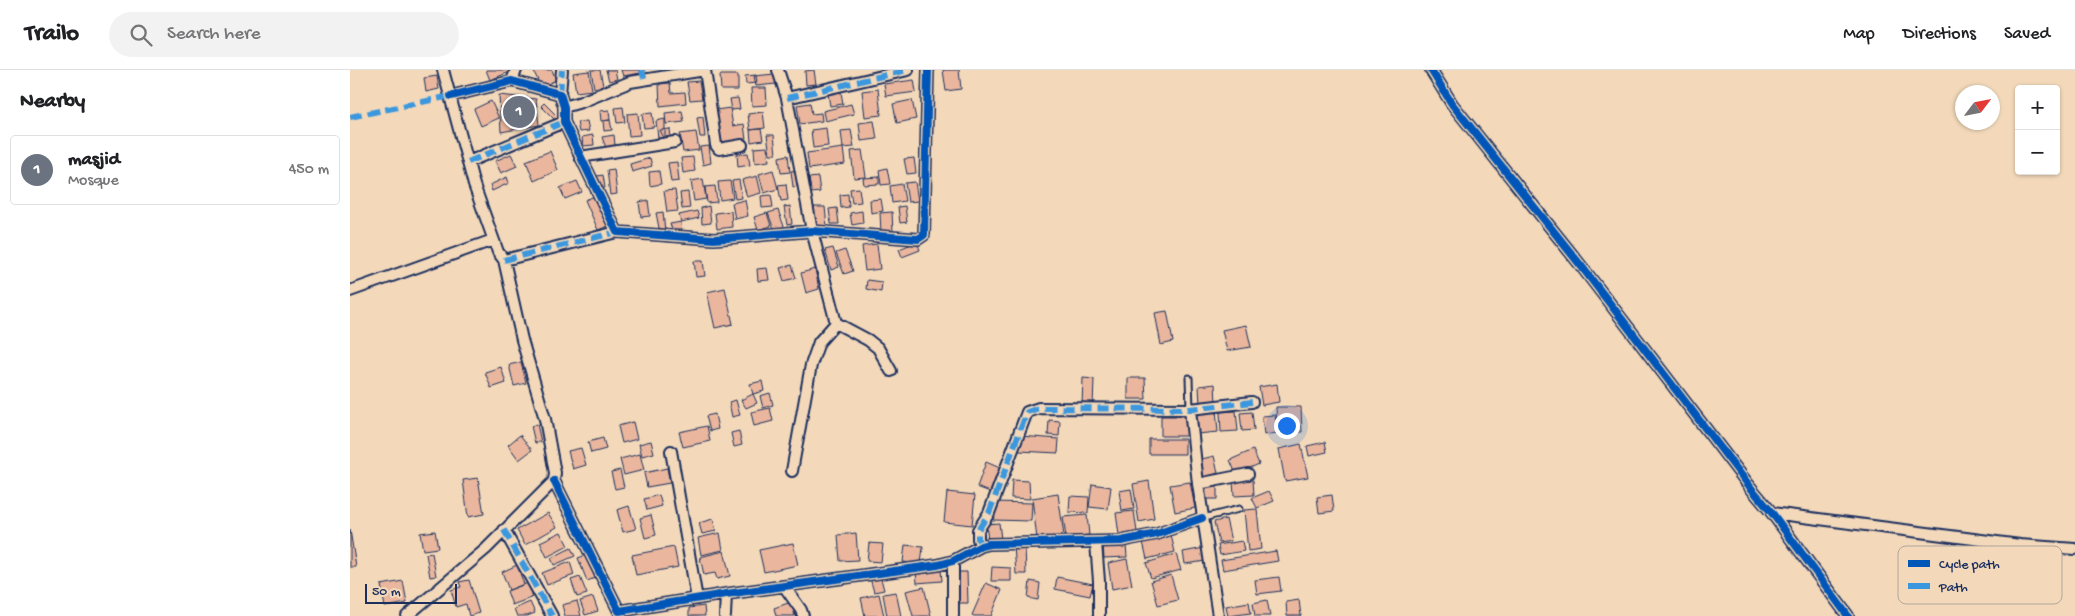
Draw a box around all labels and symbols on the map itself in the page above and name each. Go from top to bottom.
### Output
north arrow [1955,85,2000,130]
pin: 1 [503,93,535,131]
your location [1274,413,1300,439]
legend [1898,546,2062,604]
text: Cycle path [1939,557,2000,574]
text: Path [1938,580,1968,597]
scale bar [365,581,458,604]

